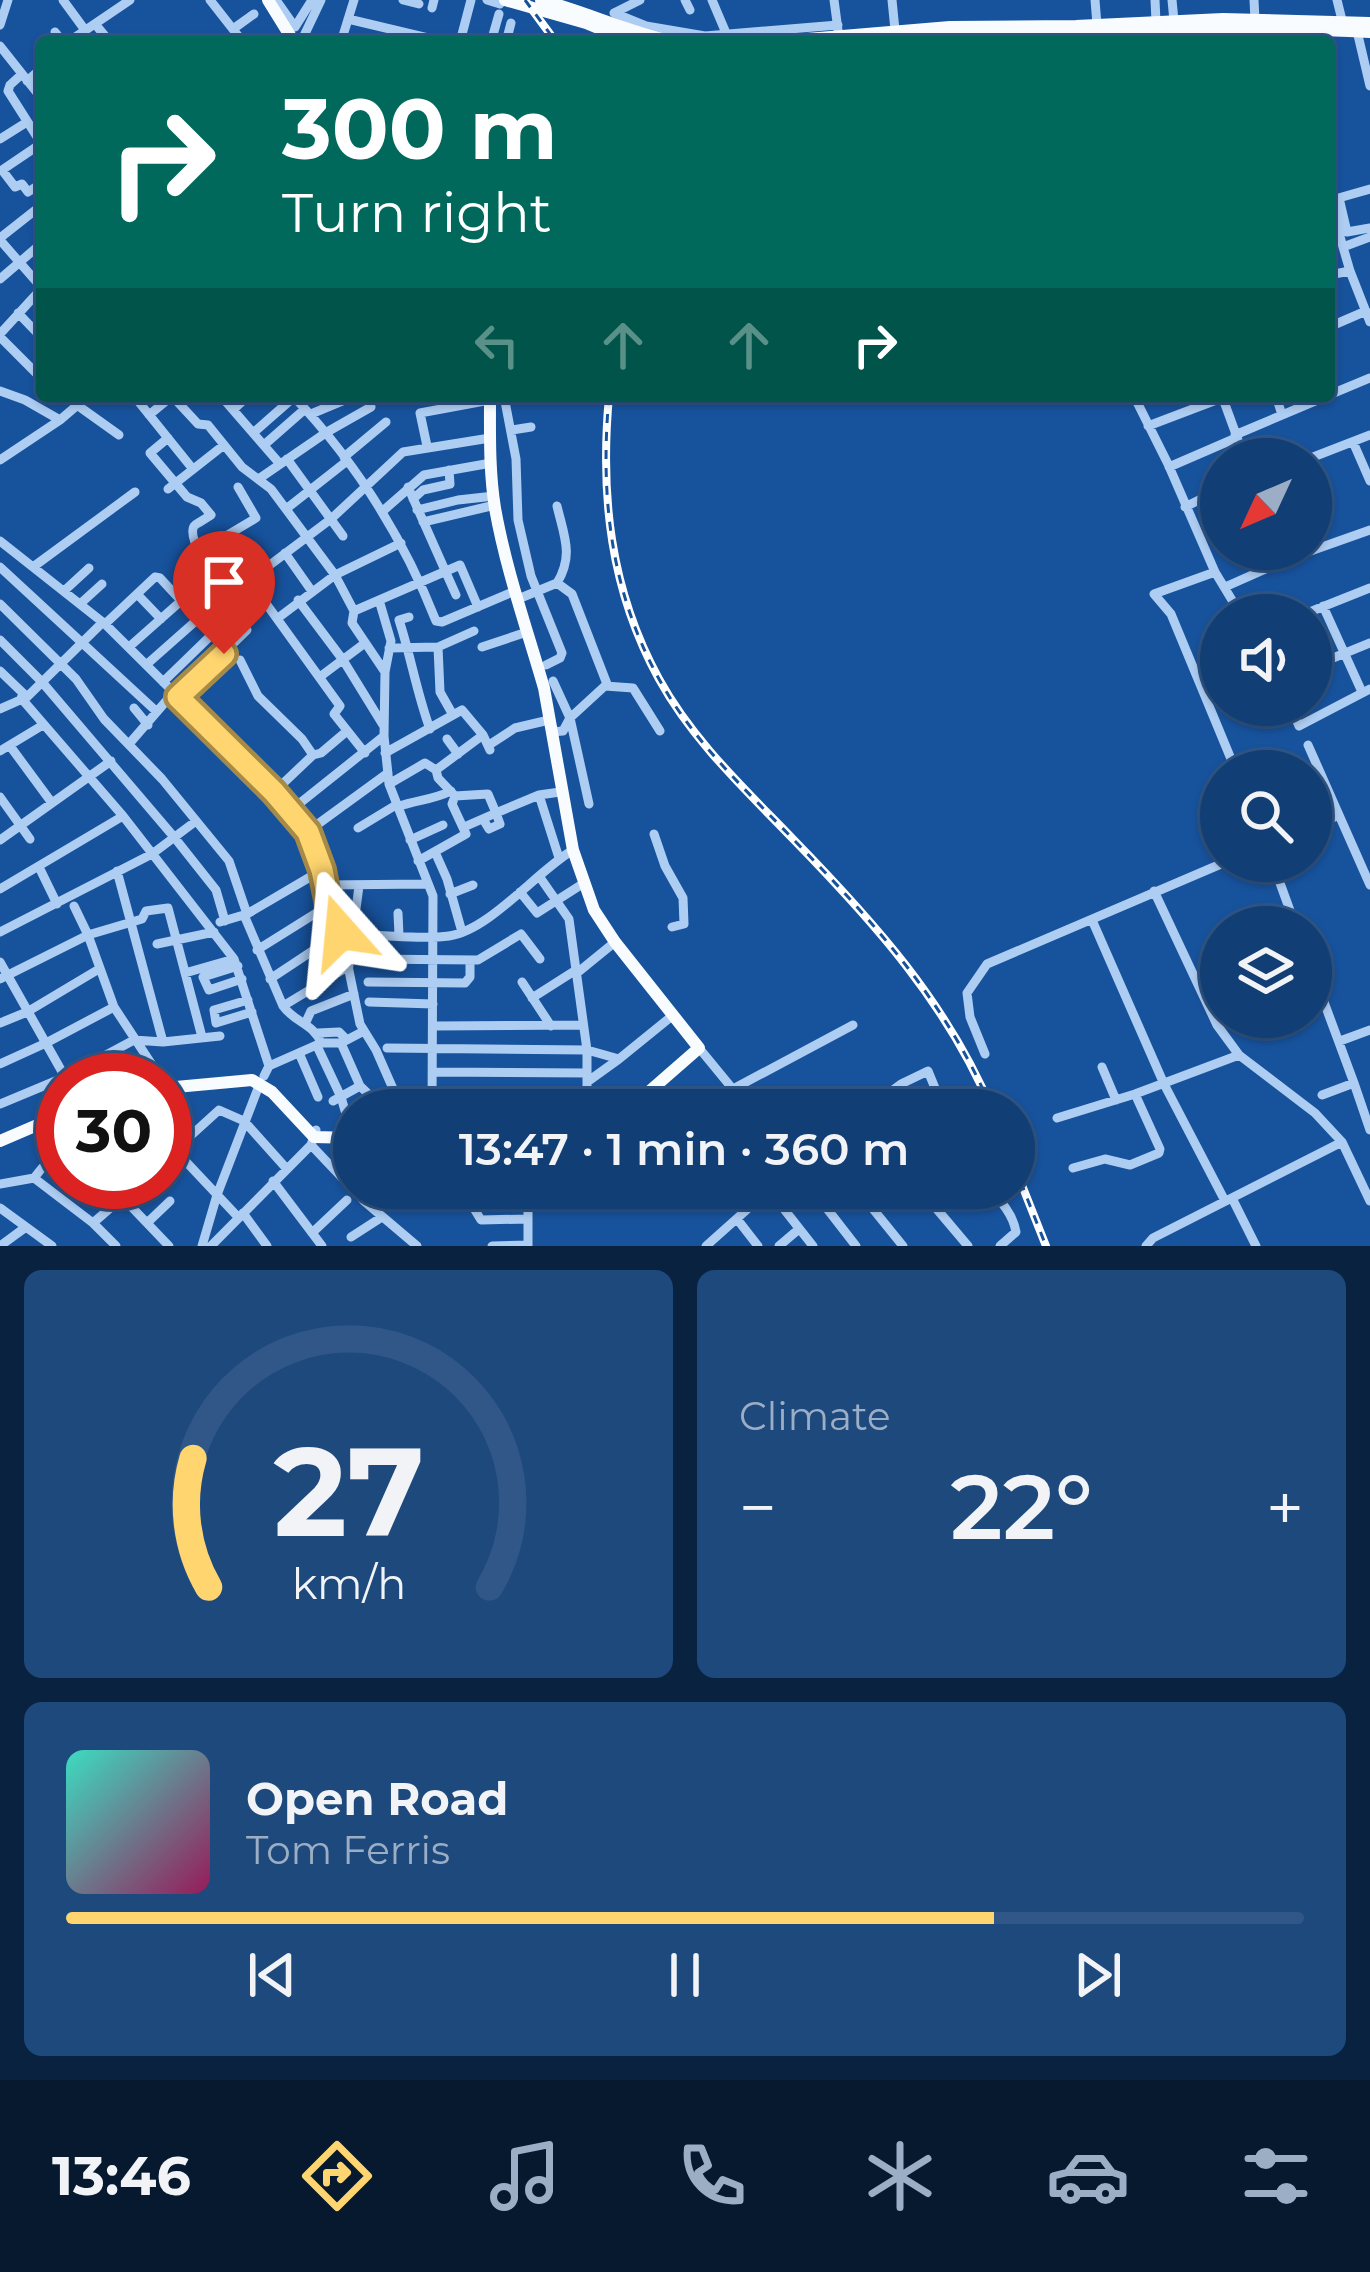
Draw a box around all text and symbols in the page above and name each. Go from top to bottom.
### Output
text: 300 m [282,78,558,180]
icon: right [84,84,240,240]
text: Turn right [282,180,552,246]
icon: left [464,312,530,378]
icon: ahead [590,312,656,378]
icon: ahead [716,312,782,378]
icon: right [842,312,908,378]
north arrow [1200,438,1332,570]
map controls [1200,438,1332,1038]
pin [173,531,275,654]
icon: arrive [191,549,257,615]
button: sound [1200,594,1332,726]
button: search [1200,750,1332,882]
position arrow [278,869,404,995]
button: layers [1200,906,1332,1038]
speed limit sign: 30 [36,1053,192,1209]
text: 13:47 · 1 min · 360 m [459,1121,909,1176]
text: Climate [739,1392,891,1440]
text: 27 [273,1415,424,1567]
text: 22° [950,1452,1093,1562]
text: − [739,1467,777,1548]
text: + [1266,1467,1304,1548]
text: km/h [291,1557,406,1610]
text: Open Road [246,1771,508,1826]
text: Tom Ferris [246,1826,450,1874]
icon: previous [239,1942,305,2008]
icon: pause [652,1942,718,2008]
icon: next [1065,1942,1131,2008]
icon: directions [295,2134,379,2218]
icon: music [483,2134,567,2218]
icon: phone [670,2134,754,2218]
icon: climate [858,2134,942,2218]
icon: car [1046,2134,1130,2218]
icon: filters [1234,2134,1318,2218]
text: 13:46 [52,2143,191,2209]

